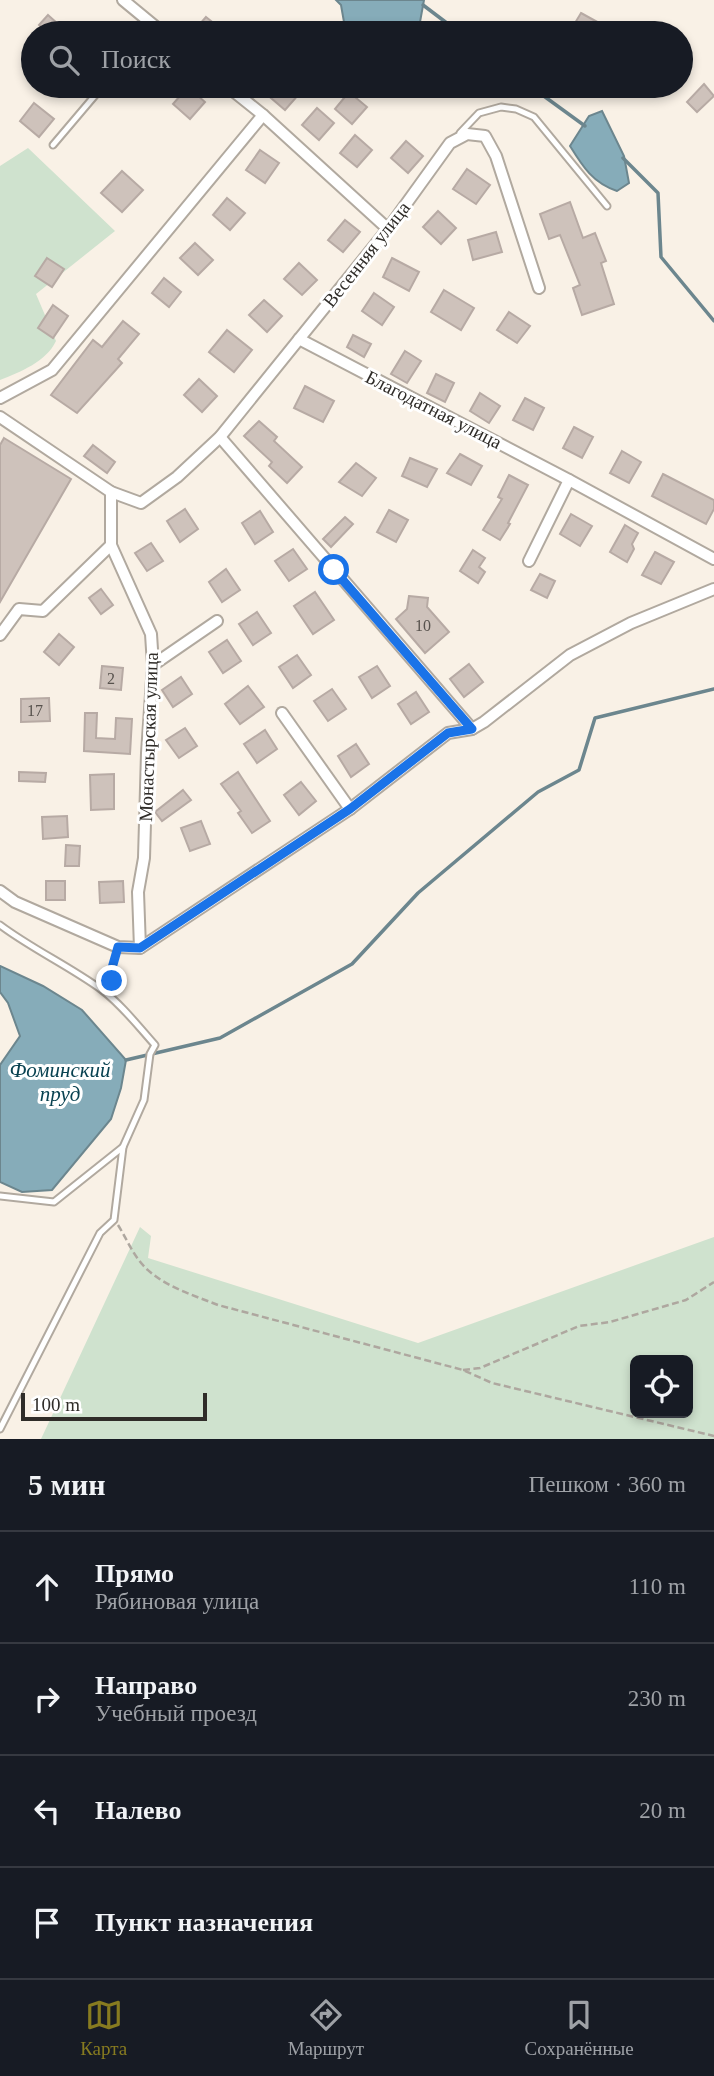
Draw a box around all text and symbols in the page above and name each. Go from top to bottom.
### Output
search box [21,21,693,98]
icon: search [45,41,83,79]
text: Поиск [101,45,171,74]
street label: Весенняя улица [319,197,414,311]
street label: Благодатная улица [362,366,506,453]
route start [318,554,349,585]
house number: 10 [415,617,431,634]
street label: Монастырская улица [135,651,162,822]
house number: 2 [107,670,115,687]
house number: 17 [27,702,43,719]
route end [96,965,127,996]
water label: Фоминский пруд [9,1058,111,1106]
map controls [630,1355,693,1418]
button: locate [630,1355,693,1418]
scale bar [21,1390,206,1422]
text: 100 m [32,1394,80,1415]
text: 5 мин [28,1468,106,1501]
text: Пешком · 360 m [529,1472,686,1497]
text: Прямо [95,1559,174,1588]
icon: ahead [28,1568,66,1606]
text: 110 m [629,1574,686,1599]
text: Рябиновая улица [95,1589,259,1614]
text: Направо [95,1671,197,1700]
icon: right [28,1680,66,1718]
text: 230 m [628,1686,686,1711]
text: Учебный проезд [95,1701,257,1726]
icon: left [28,1792,66,1830]
text: Налево [95,1796,181,1825]
text: 20 m [639,1798,686,1823]
icon: arrive [28,1904,66,1942]
text: Пункт назначения [95,1908,313,1937]
tab: Карта [80,1996,127,2060]
tab: Маршрут [288,1996,364,2060]
tab: Сохранённые [525,1996,634,2060]

